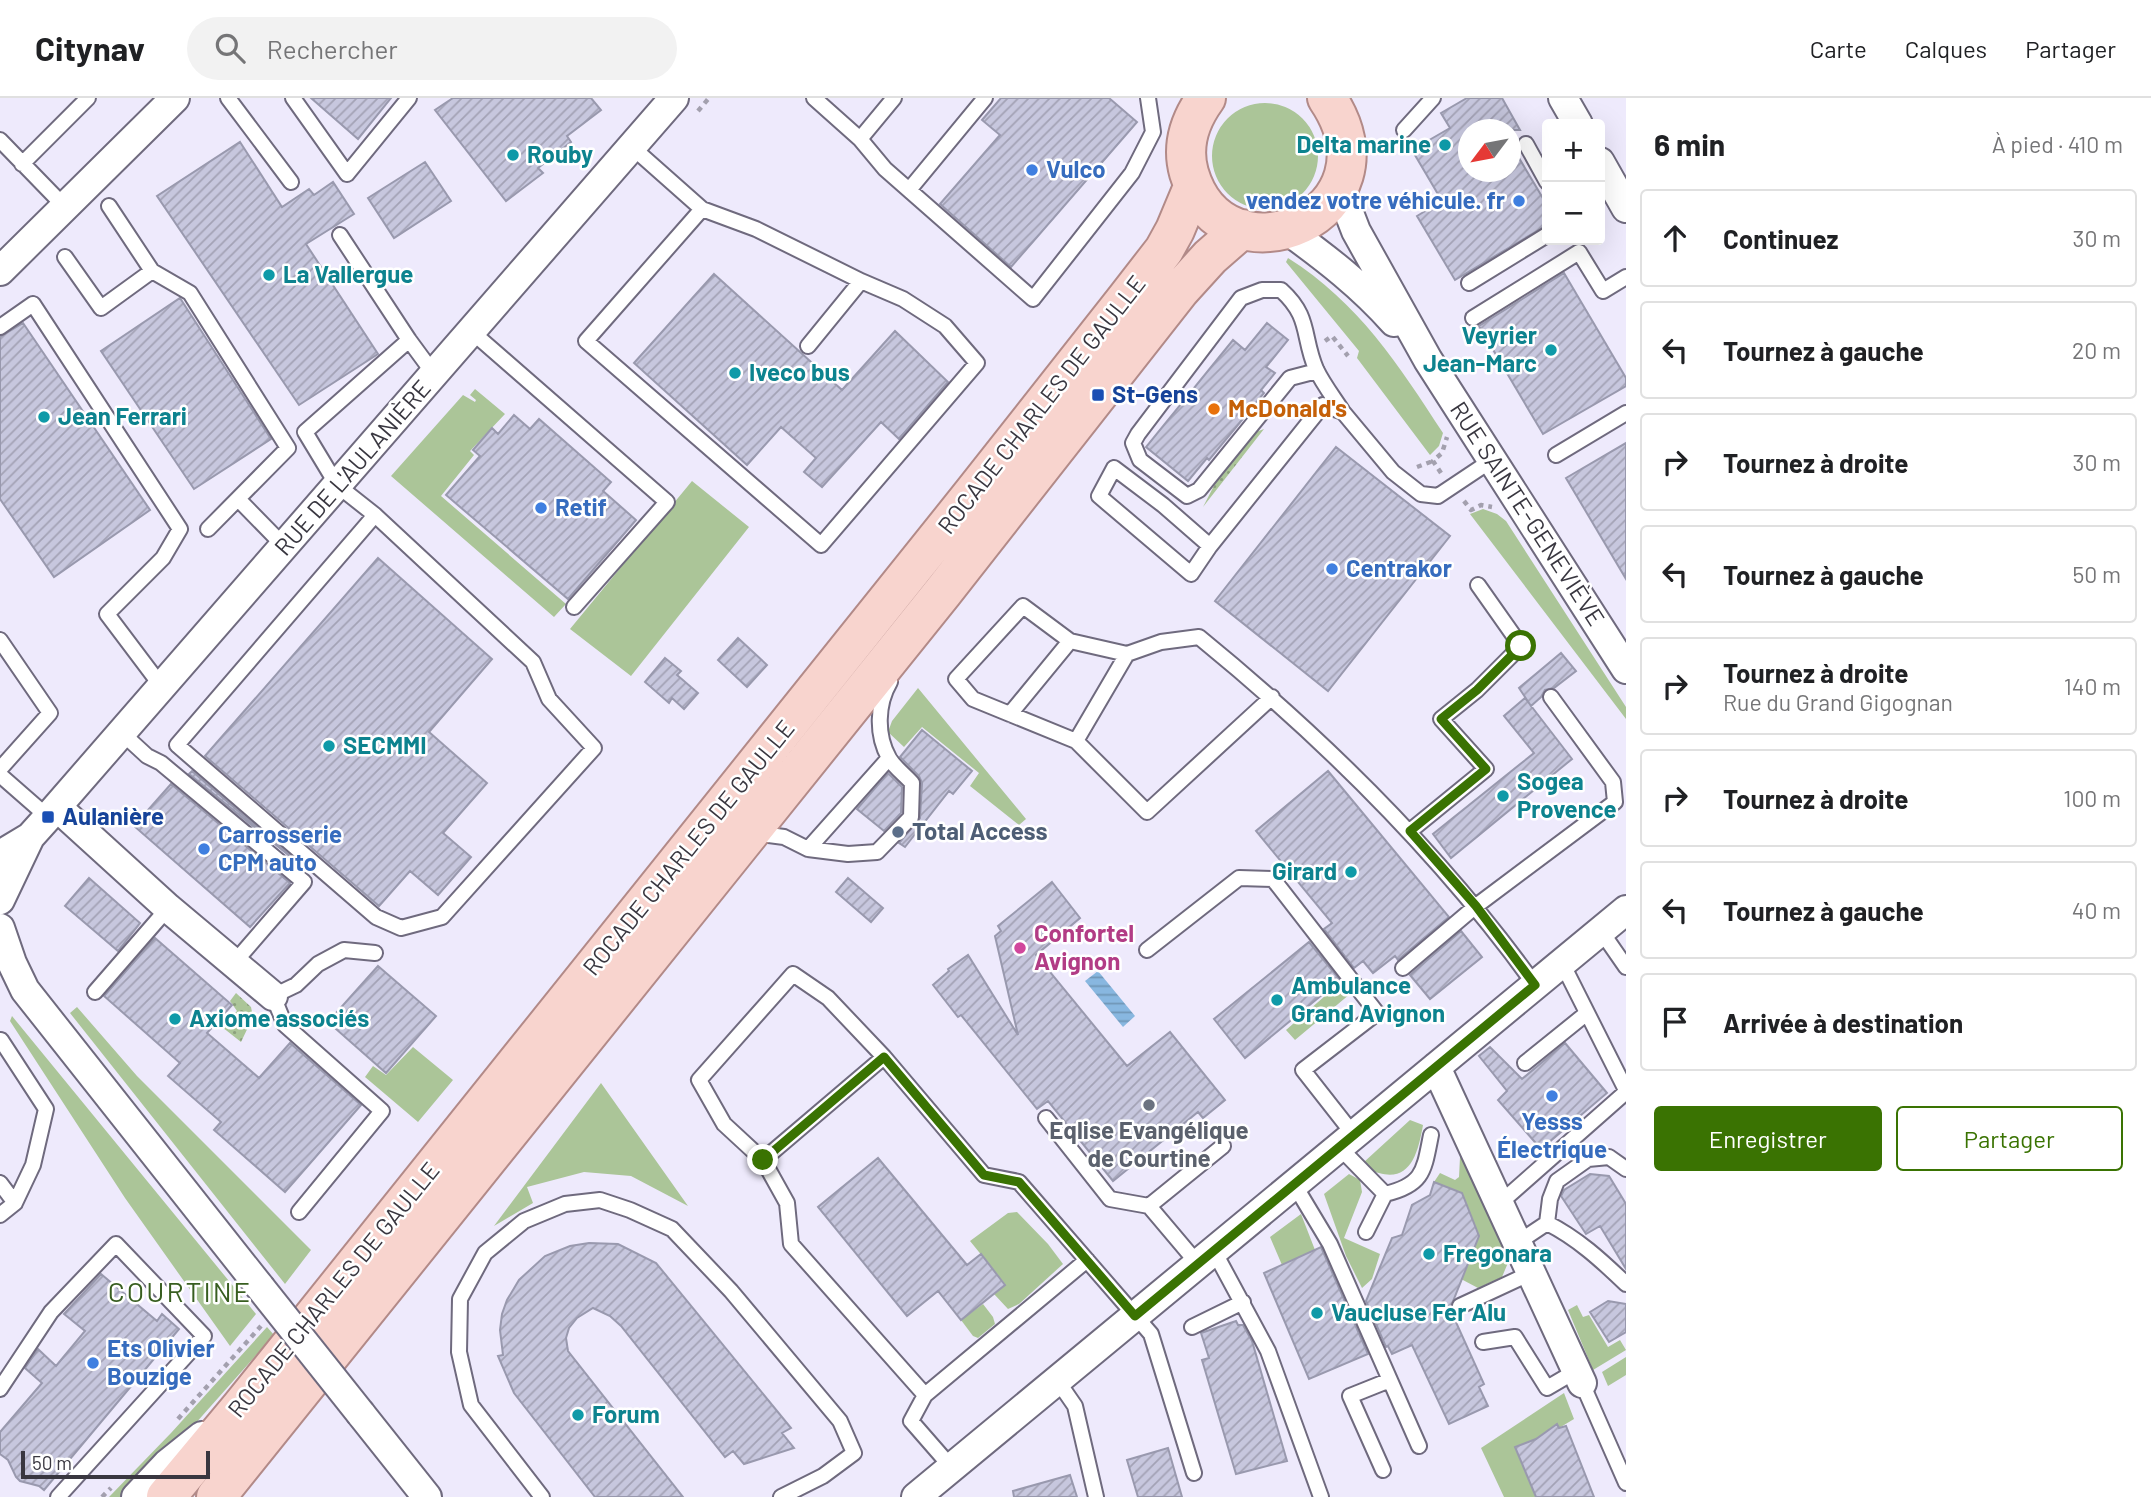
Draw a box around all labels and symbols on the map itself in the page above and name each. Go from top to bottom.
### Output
north arrow [1458,119,1521,182]
place label: Delta marine [1296,129,1431,158]
marker: Delta marine [1437,137,1453,153]
place label: Rouby [527,139,593,168]
marker: Rouby [505,147,521,163]
place label: Vulco [1046,154,1106,183]
marker: Vulco [1024,162,1040,178]
place label: vendez votre véhicule. fr [1246,185,1505,214]
marker: vendez votre véhicule. fr [1511,193,1527,209]
place label: La Vallergue [283,259,413,288]
marker: La Vallergue [261,267,277,283]
street label: ROCADE CHARLES DE GAULLE [931,269,1151,539]
place label: Veyrier Jean-Marc [1423,320,1537,377]
marker: Veyrier Jean-Marc [1543,342,1559,358]
place label: Iveco bus [749,357,850,386]
marker: Iveco bus [727,365,743,381]
street label: RUE DE L'AULANIÈRE [268,373,436,561]
place label: St-Gens [1112,379,1198,408]
marker: St-Gens [1090,387,1106,403]
place label: McDonald's [1228,393,1347,422]
street label: RUE SAINTE-GENEVIÈVE [1445,396,1612,631]
place label: Jean Ferrari [58,401,187,430]
marker: McDonald's [1206,401,1222,417]
marker: Jean Ferrari [36,409,52,425]
place label: Retif [555,492,607,521]
marker: Retif [533,500,549,516]
place label: Centrakor [1346,553,1452,582]
marker: Centrakor [1324,561,1340,577]
route start [1505,630,1536,661]
street label: ROCADE CHARLES DE GAULLE [576,714,800,981]
place label: SECMMI [343,730,427,759]
marker: SECMMI [321,738,337,754]
place label: Sogea Provence [1517,766,1617,823]
marker: Sogea Provence [1495,788,1511,804]
place label: Aulanière [62,801,164,830]
marker: Aulanière [40,809,56,825]
place label: Total Access [912,816,1048,845]
place label: Carrosserie CPM auto [218,819,342,876]
marker: Total Access [890,824,906,840]
marker: Carrosserie CPM auto [196,841,212,857]
place label: Girard [1272,856,1337,885]
marker: Girard [1343,864,1359,880]
place label: Confortel Avignon [1034,918,1134,975]
marker: Confortel Avignon [1012,940,1028,956]
place label: Ambulance Grand Avignon [1291,970,1445,1027]
marker: Ambulance Grand Avignon [1269,992,1285,1008]
place label: Axiome associés [189,1003,369,1032]
marker: Axiome associés [167,1011,183,1027]
marker: Yesss Électrique [1544,1088,1560,1104]
marker: Eqlise Evangélique de Courtine [1141,1097,1157,1113]
place label: Yesss Électrique [1497,1106,1607,1163]
place label: Eqlise Evangélique de Courtine [1049,1115,1249,1172]
route end [747,1144,778,1175]
street label: ROCADE CHARLES DE GAULLE [221,1156,445,1423]
place label: Fregonara [1443,1238,1552,1267]
marker: Fregonara [1421,1246,1437,1262]
district label: COURTINE [108,1274,252,1308]
place label: Vaucluse Fer Alu [1331,1297,1506,1326]
marker: Vaucluse Fer Alu [1309,1305,1325,1321]
place label: Ets Olivier Bouzige [107,1333,215,1390]
marker: Ets Olivier Bouzige [85,1355,101,1371]
place label: Forum [592,1399,660,1428]
marker: Forum [570,1407,586,1423]
scale bar [21,1448,210,1480]

